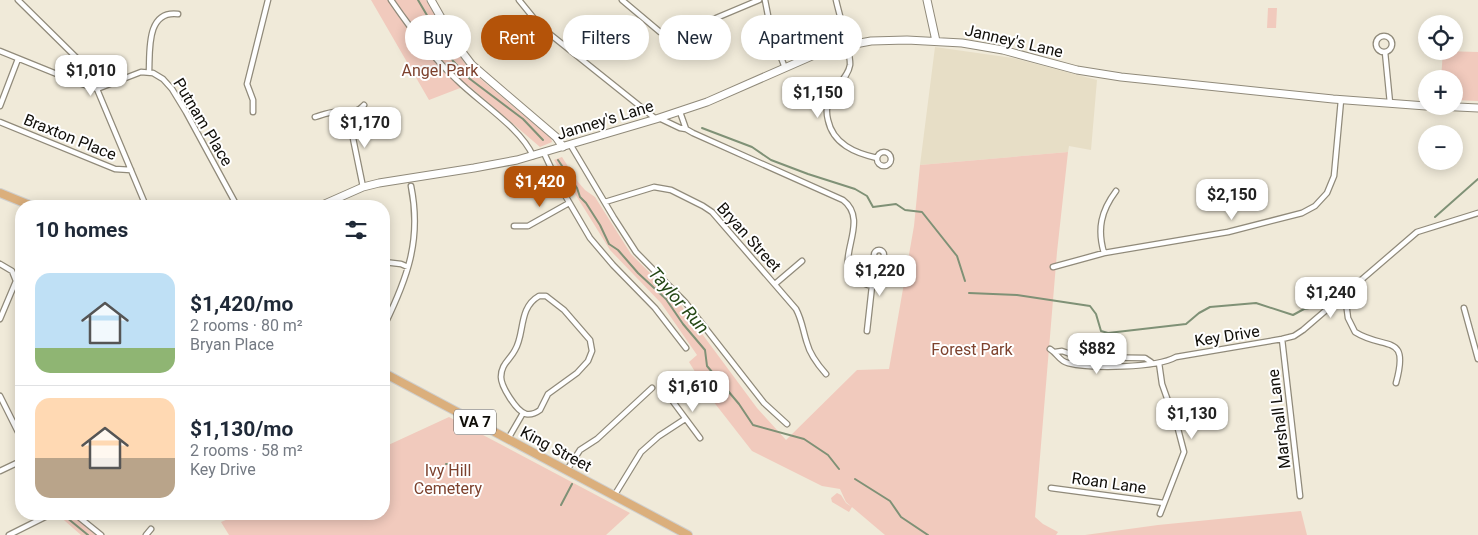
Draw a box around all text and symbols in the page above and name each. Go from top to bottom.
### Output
chip: Buy [405,15,471,60]
chip: Rent [481,15,553,60]
chip: Filters [563,15,649,60]
chip: New [659,15,731,60]
chip: Apartment [741,15,862,60]
map controls [1418,15,1463,170]
button: locate [1418,15,1463,60]
street label: Janney's Lane [963,20,1065,62]
pin: $1,010 [50,54,132,97]
text: $1,010 [66,61,116,80]
park label: Angel Park [402,61,479,80]
button: + [1418,70,1463,115]
street label: Putnam Place [169,75,237,169]
pin: $1,150 [777,76,859,119]
text: $1,150 [793,83,843,102]
street label: Janney's Lane [554,96,656,144]
pin: $1,170 [324,106,406,149]
street label: Braxton Place [21,110,119,164]
text: $1,170 [340,113,390,132]
button: − [1418,125,1463,170]
pin: $1,420 [499,166,581,208]
text: $1,420 [515,172,565,191]
pin: $2,150 [1191,178,1273,221]
text: $2,150 [1207,185,1257,204]
street label: Bryan Street [713,198,785,276]
icon: filters [342,216,370,244]
text: 10 homes [35,218,128,242]
pin: $1,220 [839,254,921,297]
text: $1,220 [855,261,905,280]
water label: Taylor Run [644,262,714,338]
pin: $1,240 [1290,276,1372,319]
text: $1,240 [1306,283,1356,302]
text: $1,420/mo [190,292,293,316]
icon: home [75,293,135,353]
text: 2 rooms · 80 m² [190,316,303,335]
street label: Key Drive [1193,321,1261,351]
pin: $882 [1067,332,1127,375]
text: Bryan Place [190,335,274,354]
text: $882 [1079,339,1115,358]
park label: Forest Park [931,340,1014,359]
street label: Marshall Lane [1263,368,1295,470]
pin: $1,610 [652,370,734,413]
text: $1,610 [668,377,718,396]
pin: $1,130 [1151,398,1233,440]
text: $1,130 [1167,404,1217,423]
road number: VA 7 [454,410,496,434]
text: $1,130/mo [190,417,293,441]
icon: home [75,418,135,478]
street label: King Street [517,422,595,476]
text: 2 rooms · 58 m² [190,441,303,460]
text: Key Drive [190,460,256,479]
park label: Ivy Hill Cemetery [414,461,483,498]
street label: Roan Lane [1070,468,1148,498]

